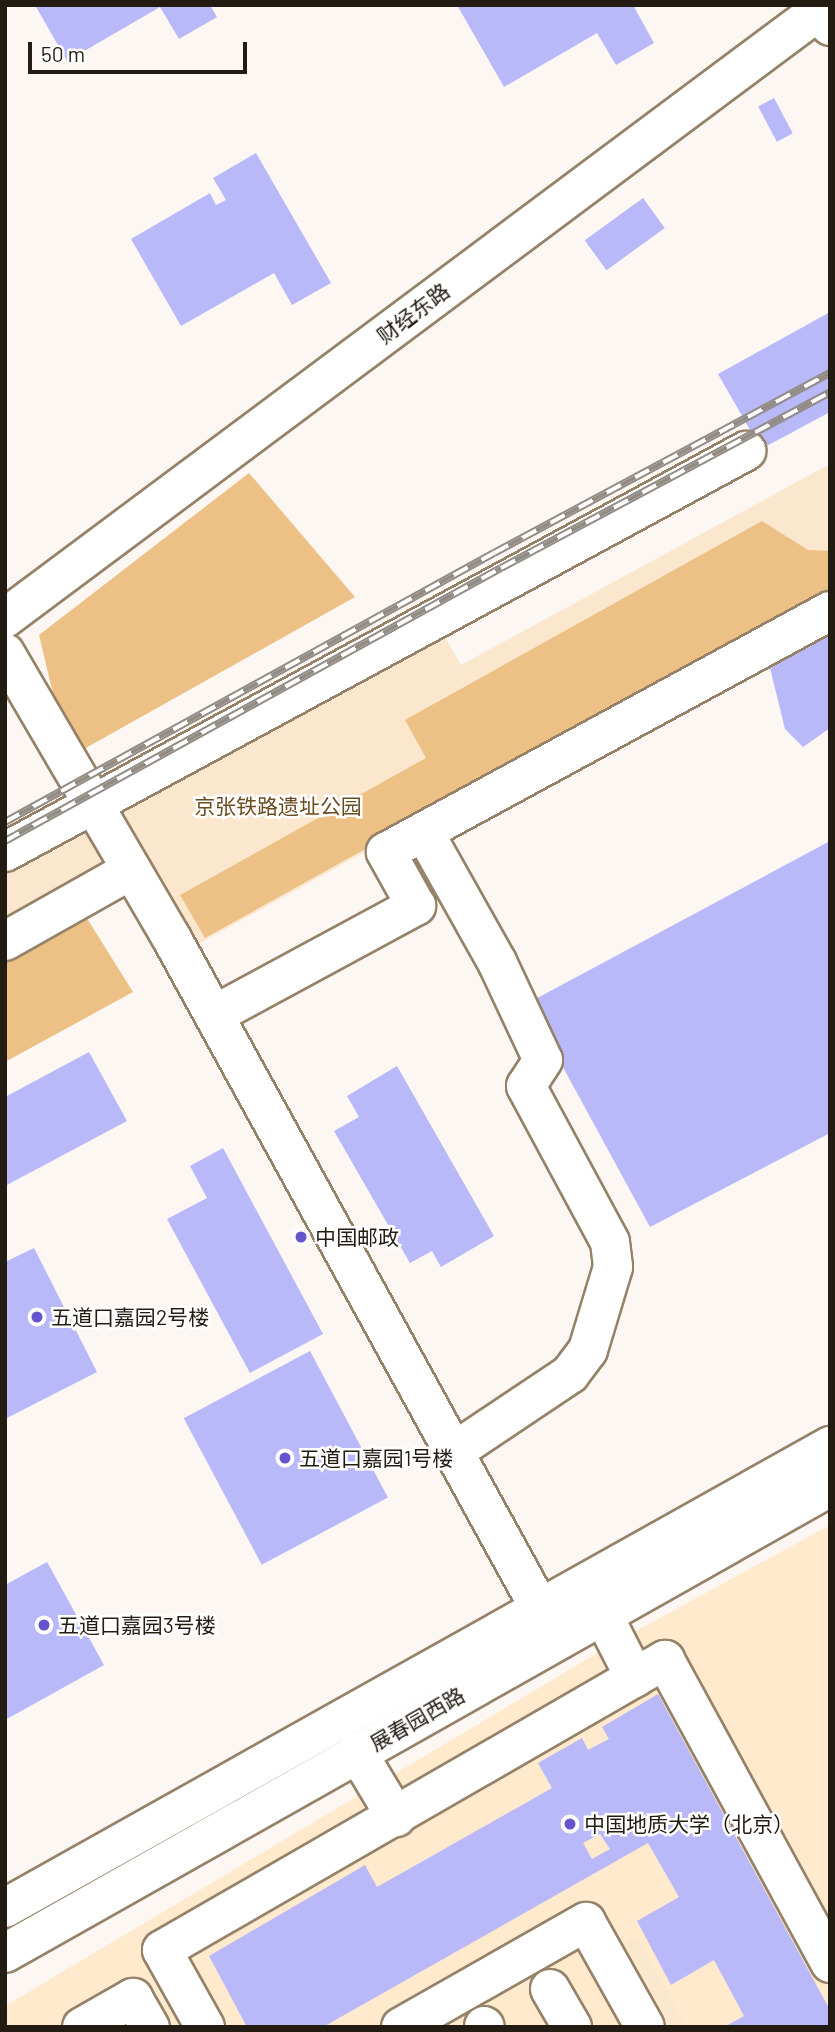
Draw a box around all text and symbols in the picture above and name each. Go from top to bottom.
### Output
scale bar [32,28,250,72]
text: 50 m [41,41,85,66]
street label: 财经东路 [372,278,454,348]
park label: 京张铁路遗址公园 [194,793,362,819]
place label: 中国邮政 [315,1224,399,1250]
marker: 中国邮政 [293,1229,309,1245]
place label: 五道口嘉园2号楼 [51,1304,209,1330]
marker: 五道口嘉园2号楼 [29,1309,45,1325]
place label: 五道口嘉园1号楼 [299,1445,453,1471]
marker: 五道口嘉园1号楼 [277,1450,293,1466]
place label: 五道口嘉园3号楼 [58,1612,216,1638]
marker: 五道口嘉园3号楼 [36,1617,52,1633]
street label: 展春园西路 [365,1682,469,1756]
place label: 中国地质大学（北京） [584,1811,794,1837]
marker: 中国地质大学（北京） [562,1816,578,1832]

